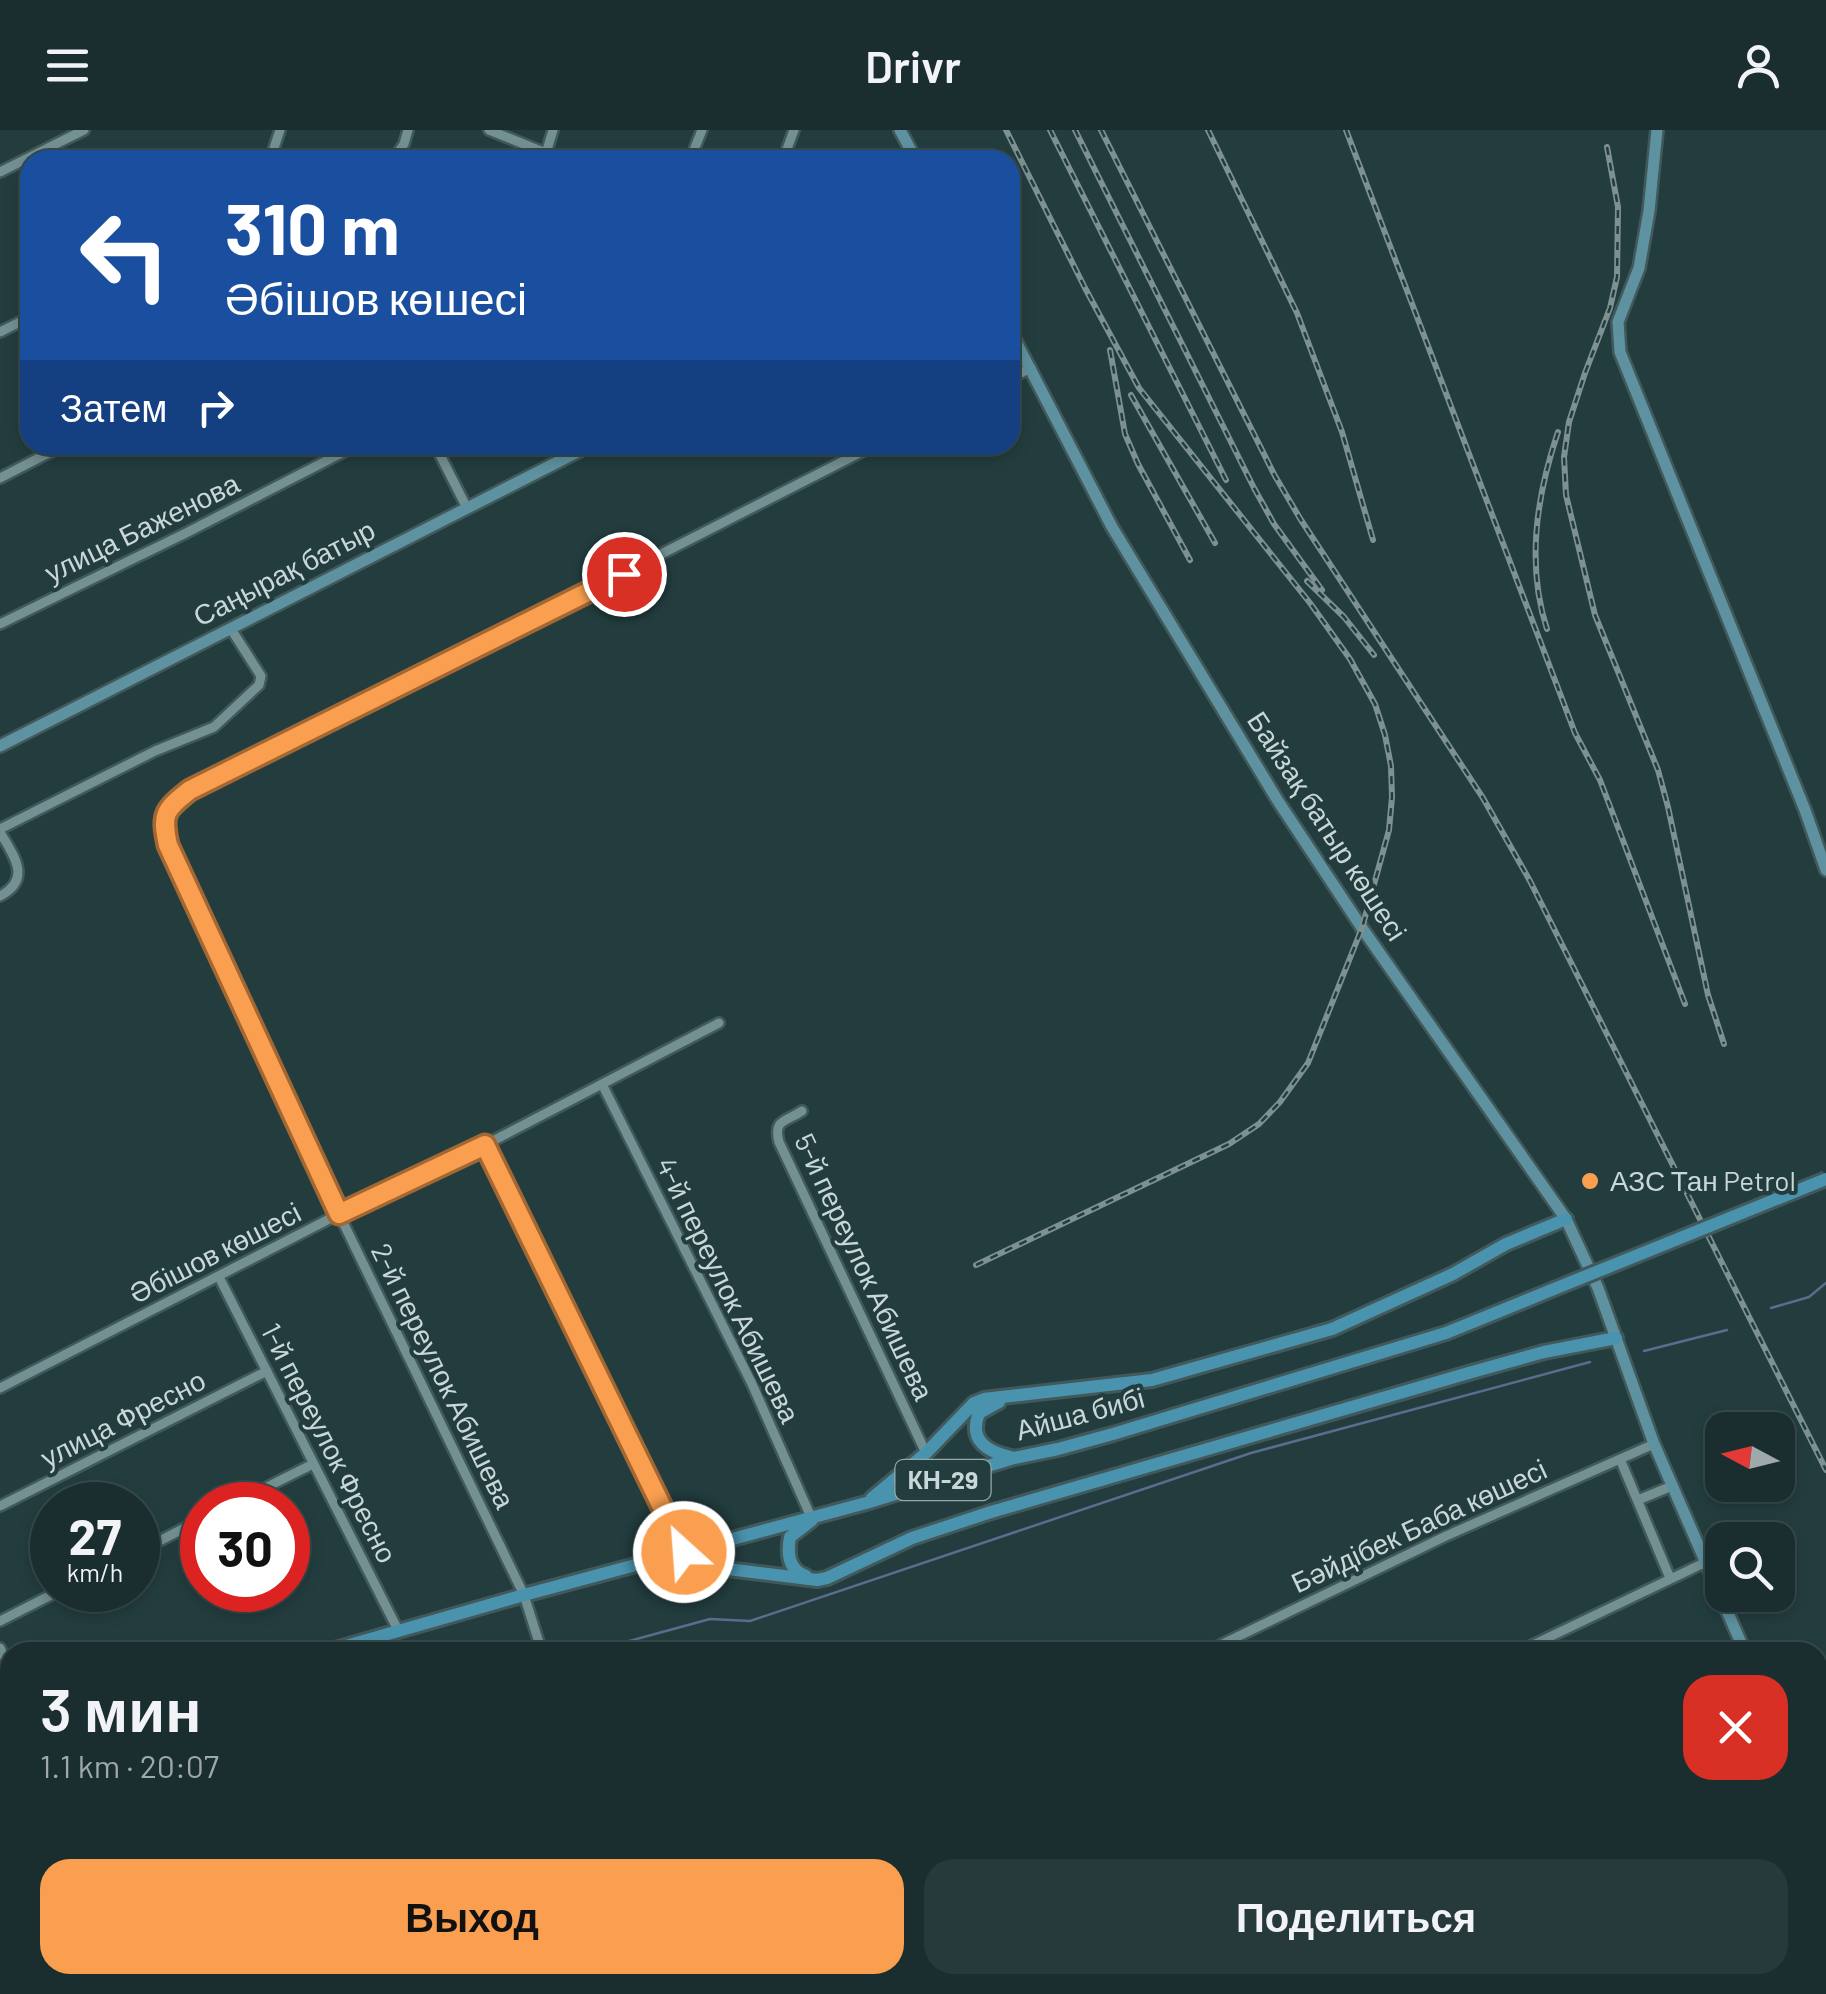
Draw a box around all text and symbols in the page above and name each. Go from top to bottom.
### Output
icon: menu [40,38,95,93]
text: Drivr [865,38,961,92]
icon: person [1731,38,1786,93]
text: 310 m [225,185,400,269]
icon: left [60,190,190,320]
text: Әбішов көшесі [225,270,527,324]
icon: right [188,380,243,435]
text: Затем [60,384,168,430]
street label: улица Баженова [39,465,245,589]
street label: Саңырақ батыр [187,512,380,633]
pin [582,532,667,617]
icon: arrive [597,547,652,602]
street label: Байзақ батыр көшесі [1241,704,1415,946]
street label: 5-й переулок Абишева [788,1128,942,1406]
street label: 4-й переулок Абишева [650,1151,808,1428]
place label: АЗС Тан Petrol [1610,1163,1796,1197]
marker: АЗС Тан Petrol [1579,1170,1601,1192]
street label: Әбішов көшесі [123,1194,306,1310]
street label: 2-й переулок Абишева [365,1237,523,1514]
street label: 1-й переулок Фресно [255,1317,405,1568]
street label: улица Фресно [35,1362,210,1474]
street label: Айша бибі [1012,1380,1148,1447]
north arrow [1705,1412,1795,1502]
map controls [1705,1412,1795,1612]
street label: Бәйдібек Баба көшесі [1285,1451,1552,1599]
road number: КН-29 [896,1460,990,1500]
speed limit sign: 30 [180,1482,310,1612]
position arrow [632,1500,736,1604]
text: 27 [69,1505,121,1565]
button: search [1705,1522,1795,1612]
text: km/h [67,1557,123,1587]
text: 3 мин [40,1672,201,1744]
button: close [1683,1675,1788,1780]
text: 1.1 km · 20:07 [40,1746,219,1784]
button: Выход [40,1859,904,1974]
button: Поделиться [924,1859,1788,1974]

